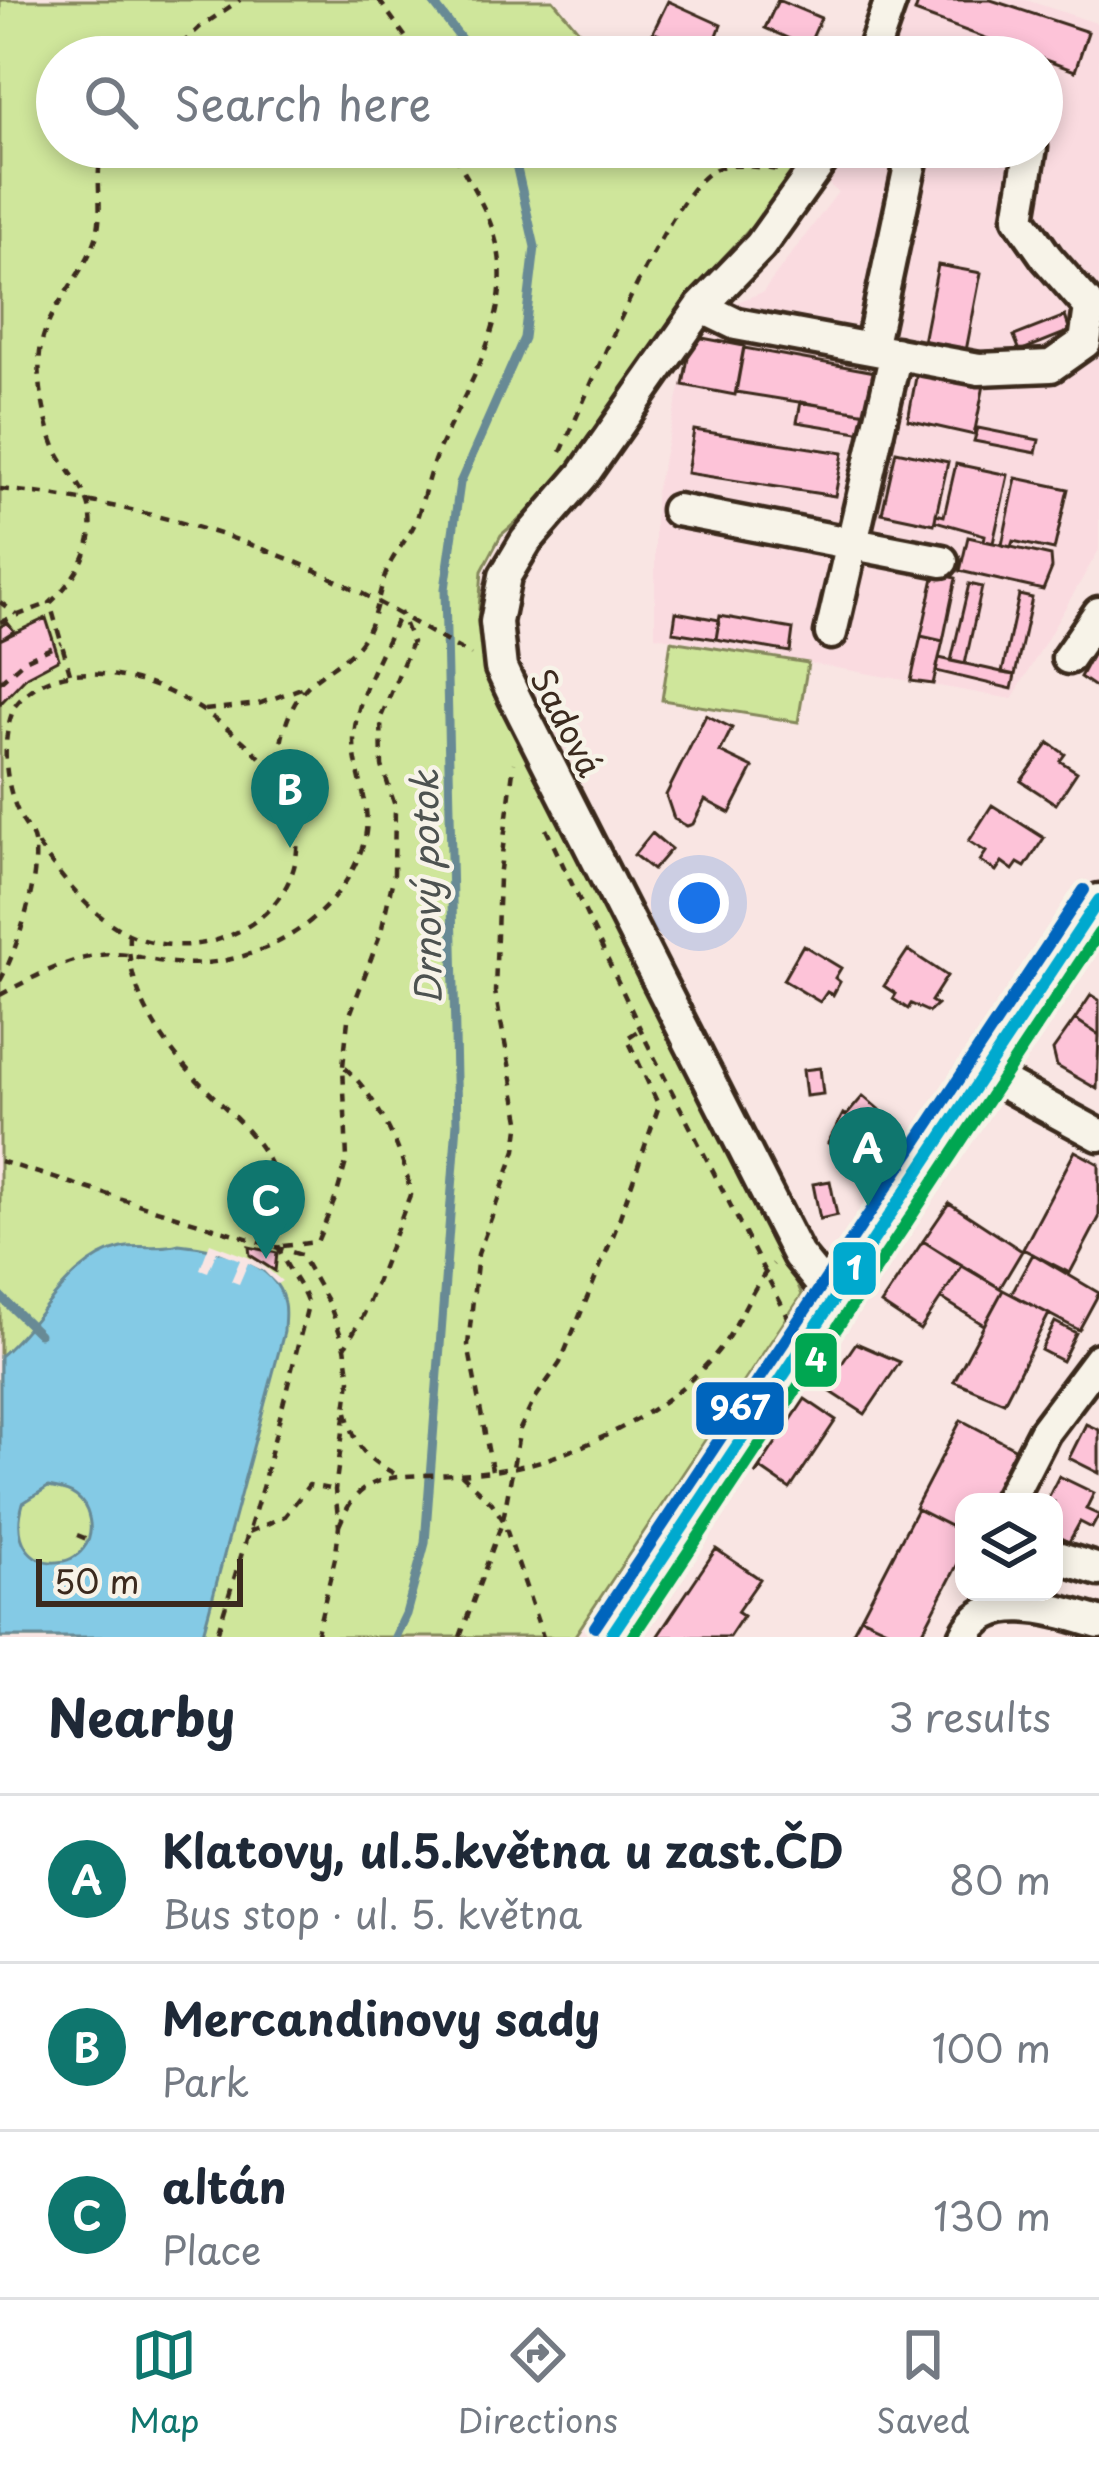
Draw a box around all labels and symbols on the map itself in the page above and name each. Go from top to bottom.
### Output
street label: Sadová [520,659,617,785]
pin: B [251,749,329,848]
water label: Drnový potok [396,769,454,1004]
your location [669,873,729,933]
pin: A [829,1107,907,1206]
pin: C [227,1160,305,1259]
line badge: 1 [831,1240,878,1297]
text: 1 [846,1241,862,1291]
line badge: 4 [793,1331,839,1389]
text: 4 [805,1333,827,1383]
line badge: 967 [694,1380,786,1437]
text: 967 [710,1381,770,1431]
scale bar [36,1553,243,1606]

